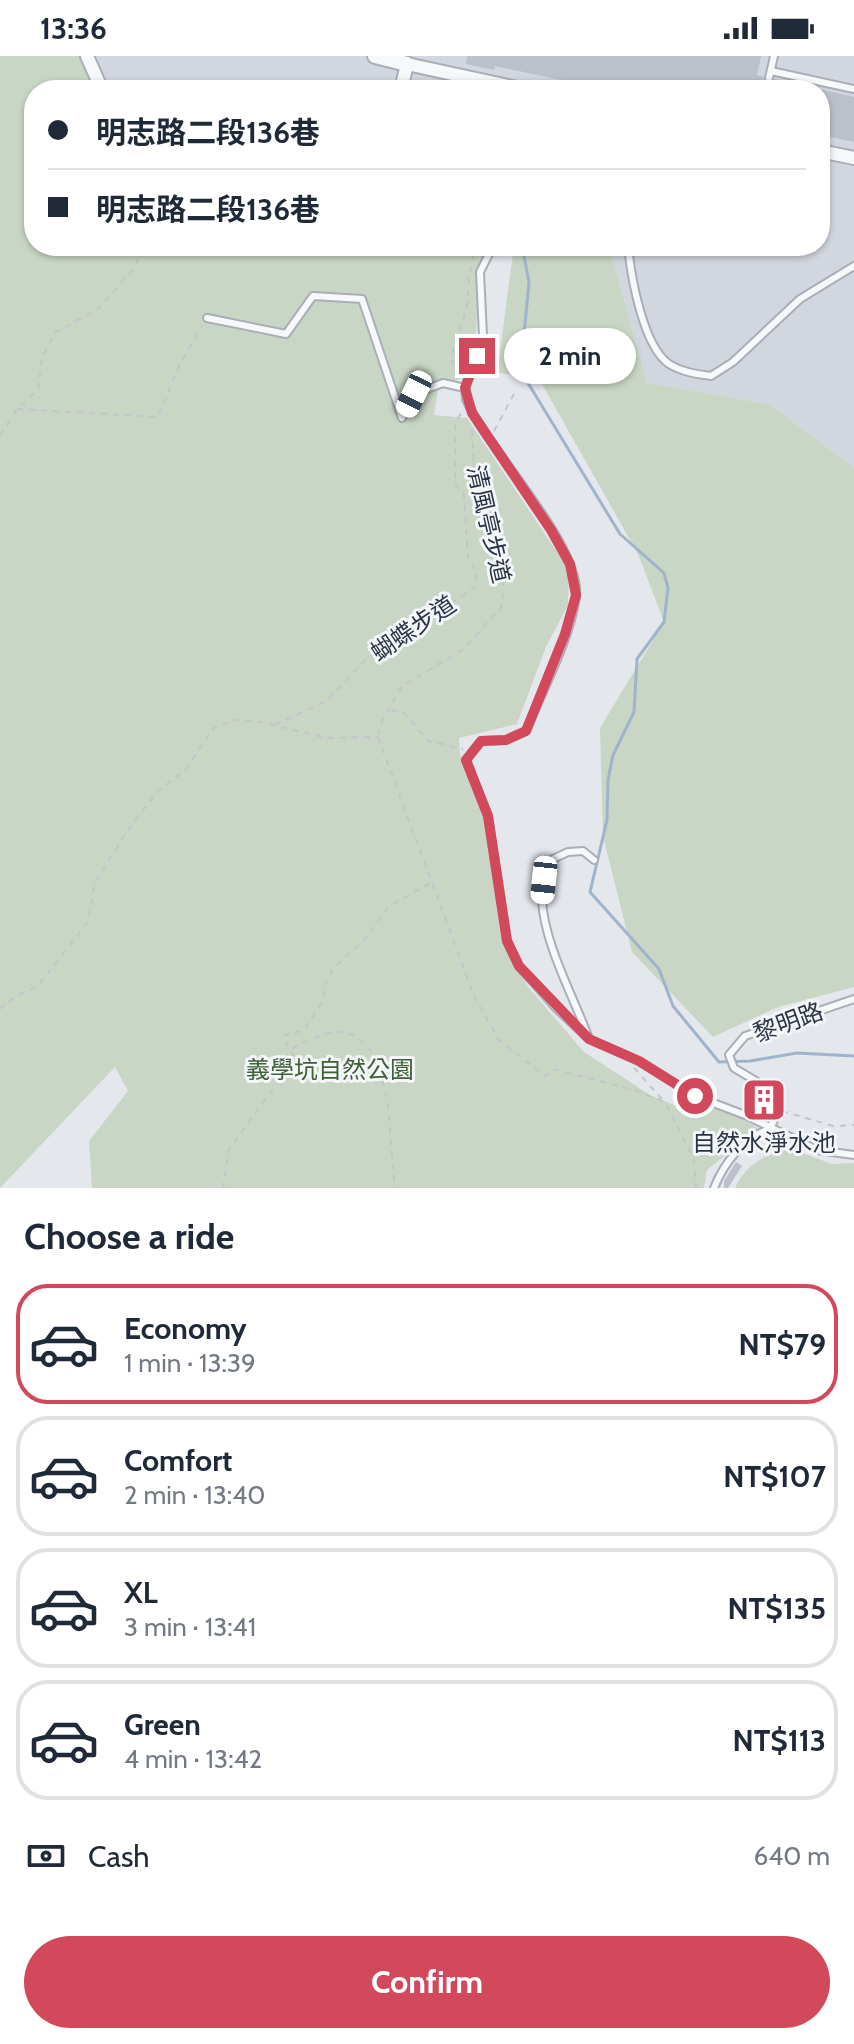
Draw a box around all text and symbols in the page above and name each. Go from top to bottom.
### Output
text: 13:36 [40,10,107,47]
text: 明志路二段136巷 [96,114,320,151]
text: 明志路二段136巷 [96,191,320,228]
callout: 2 min [505,328,637,384]
route end [459,338,495,374]
text: 2 min [539,340,601,372]
car [393,367,435,421]
street label: 清風亭步道 [461,462,517,586]
street label: 蝴蝶步道 [365,589,461,667]
car [530,855,558,905]
street label: 黎明路 [749,996,827,1048]
park label: 義學坑自然公園 [246,1055,414,1084]
building icon: 自然水淨水池 [740,1076,788,1124]
route start [677,1078,713,1114]
place label: 自然水淨水池 [692,1128,836,1157]
text: Choose a ride [24,1214,234,1258]
icon: car [28,1308,100,1380]
text: Economy [124,1310,247,1347]
text: NT$79 [739,1326,826,1363]
text: 1 min · 13:39 [124,1347,256,1379]
icon: car [28,1440,100,1512]
text: Comfort [124,1442,232,1479]
text: NT$107 [723,1458,826,1495]
text: 2 min · 13:40 [124,1479,265,1511]
icon: car [28,1572,100,1644]
text: XL [124,1574,158,1611]
text: NT$135 [727,1590,826,1627]
text: 3 min · 13:41 [124,1611,256,1643]
icon: car [28,1704,100,1776]
text: Green [124,1706,201,1743]
text: NT$113 [732,1722,826,1759]
text: 4 min · 13:42 [124,1743,262,1775]
icon: cash [24,1834,68,1878]
text: Cash [88,1838,150,1875]
text: 640 m [753,1840,830,1872]
button: Confirm [24,1936,830,2028]

